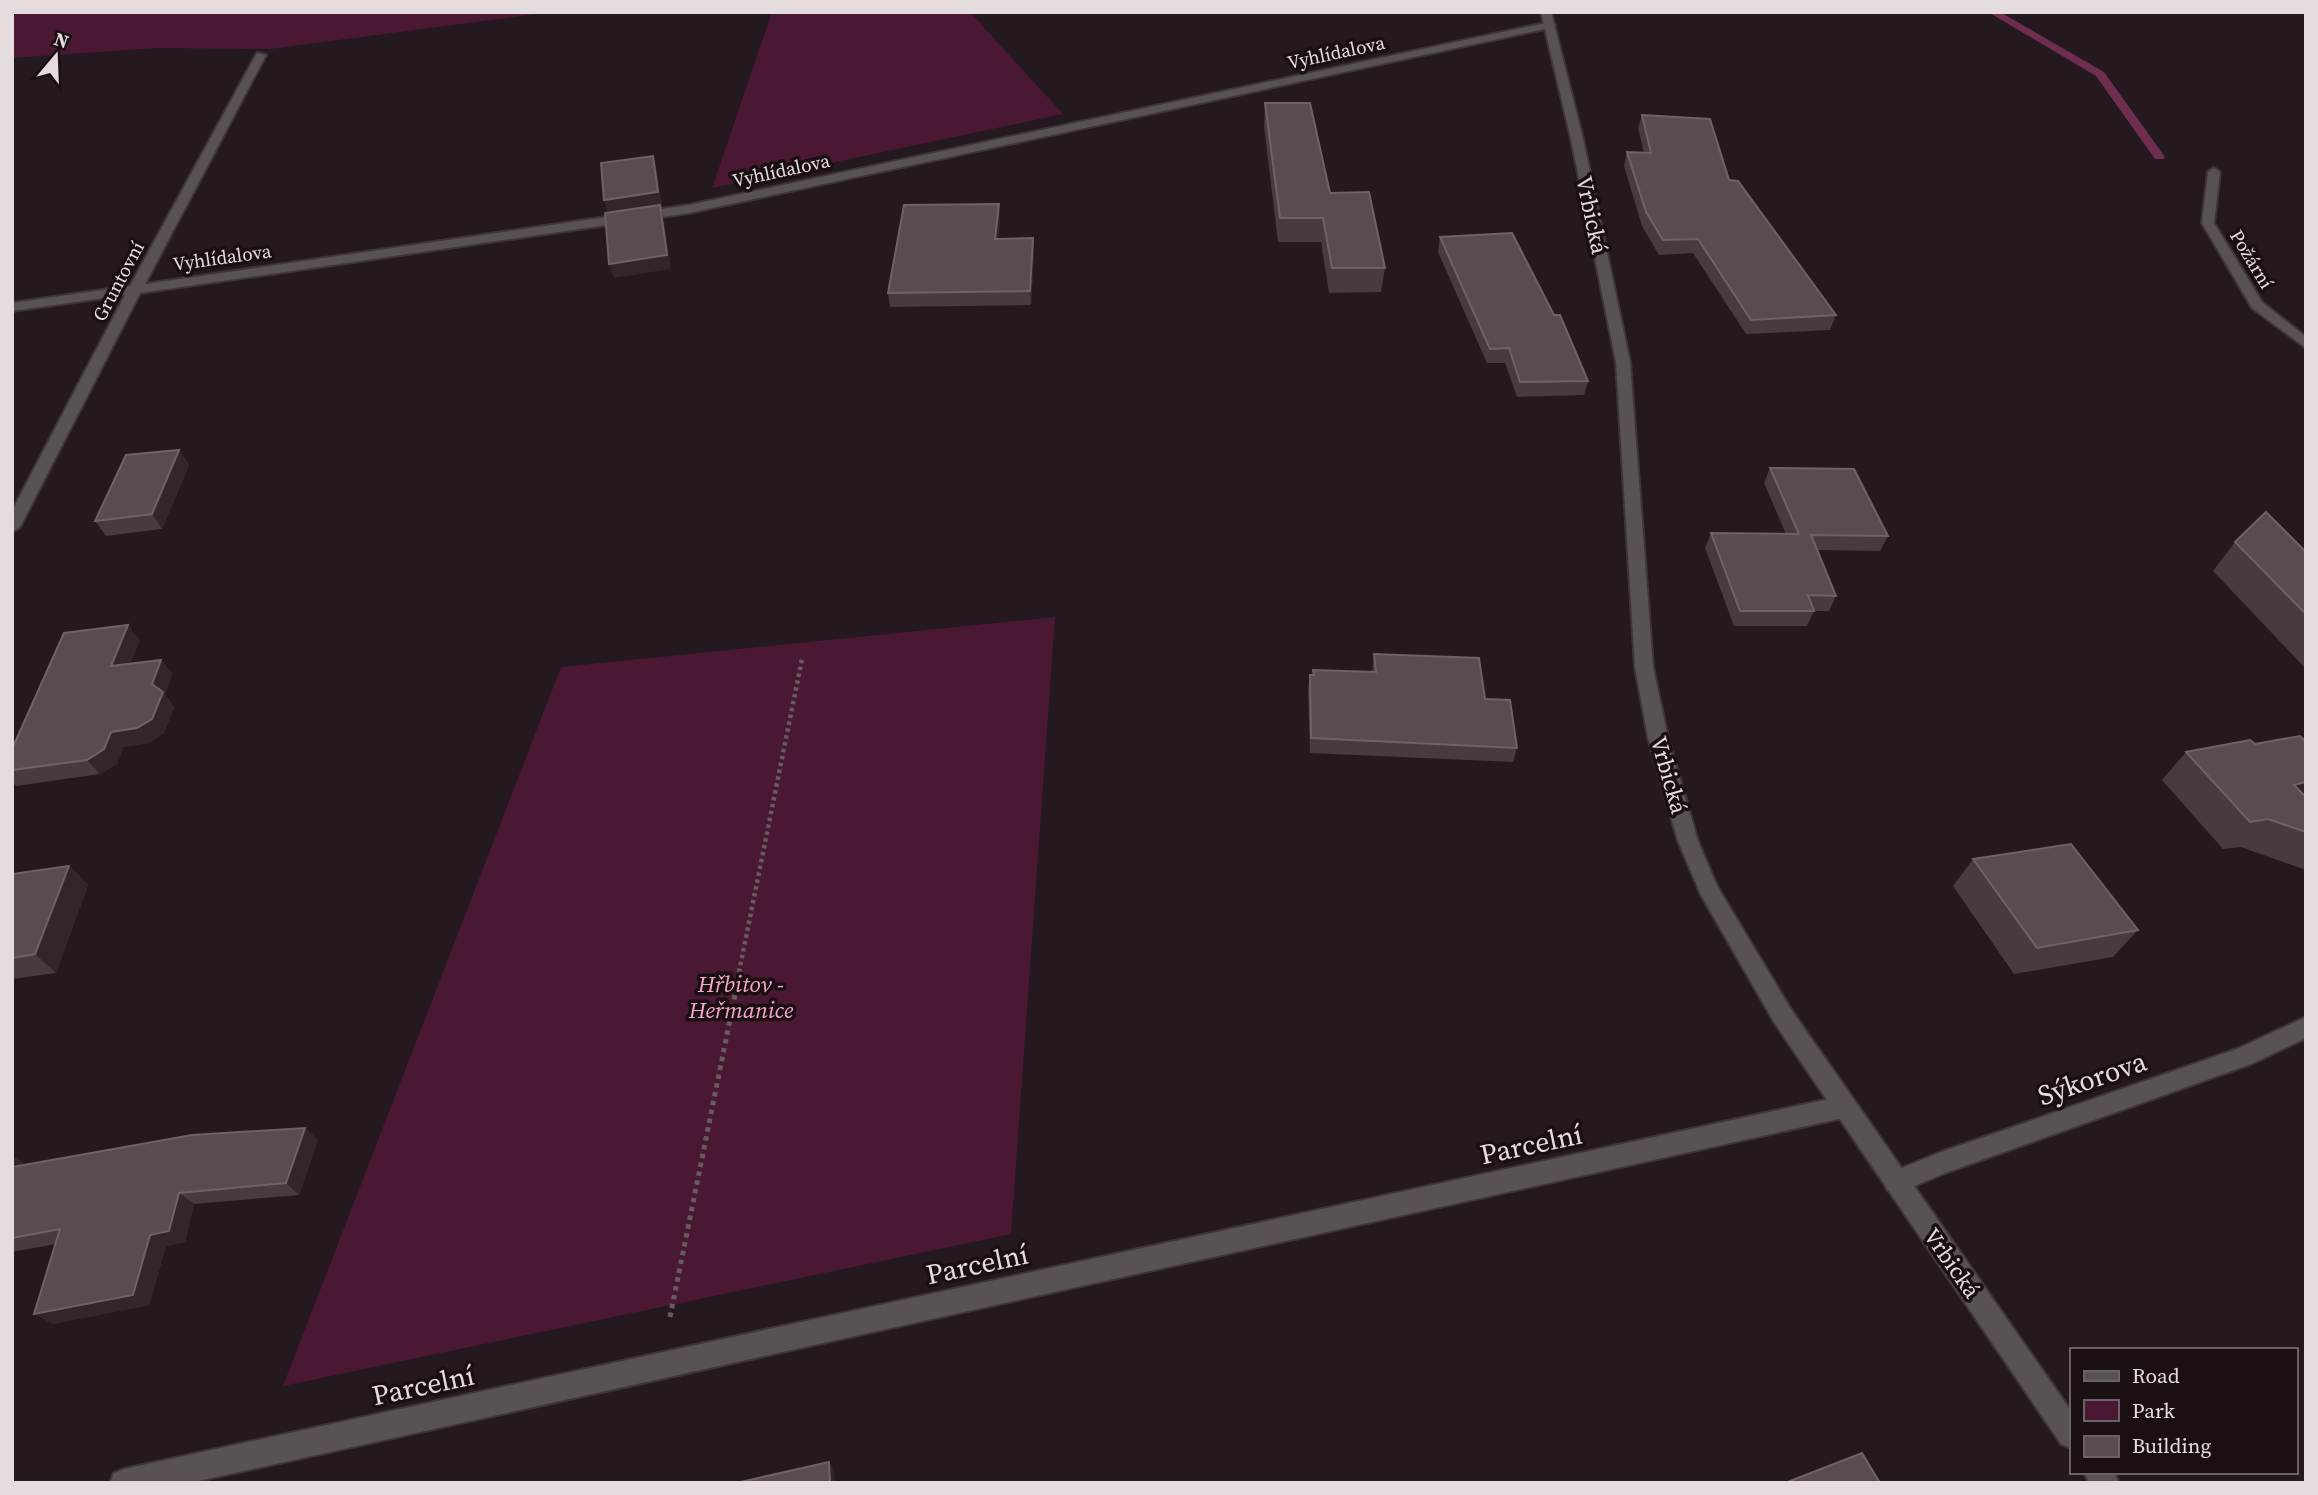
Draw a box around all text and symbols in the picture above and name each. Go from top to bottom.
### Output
north arrow [21,21,91,91]
text: N [51,25,72,55]
street label: Vyhlídalova [1285,29,1387,75]
street label: Vyhlídalova [730,147,832,193]
street label: Vrbická [1568,173,1616,257]
street label: Požární [2224,225,2280,294]
street label: Gruntovní [86,236,150,325]
street label: Vyhlídalova [171,237,273,277]
street label: Vrbická [1643,733,1695,818]
park label: Hřbitov - Heřmanice [688,968,794,1026]
street label: Sýkorova [2033,1041,2152,1114]
street label: Parcelní [1476,1115,1586,1173]
street label: Vrbická [1916,1221,1988,1305]
street label: Parcelní [922,1235,1032,1293]
legend [2070,1348,2297,1474]
street label: Parcelní [368,1356,478,1414]
text: Road [2132,1361,2180,1390]
text: Park [2132,1396,2176,1425]
text: Building [2132,1431,2211,1460]

